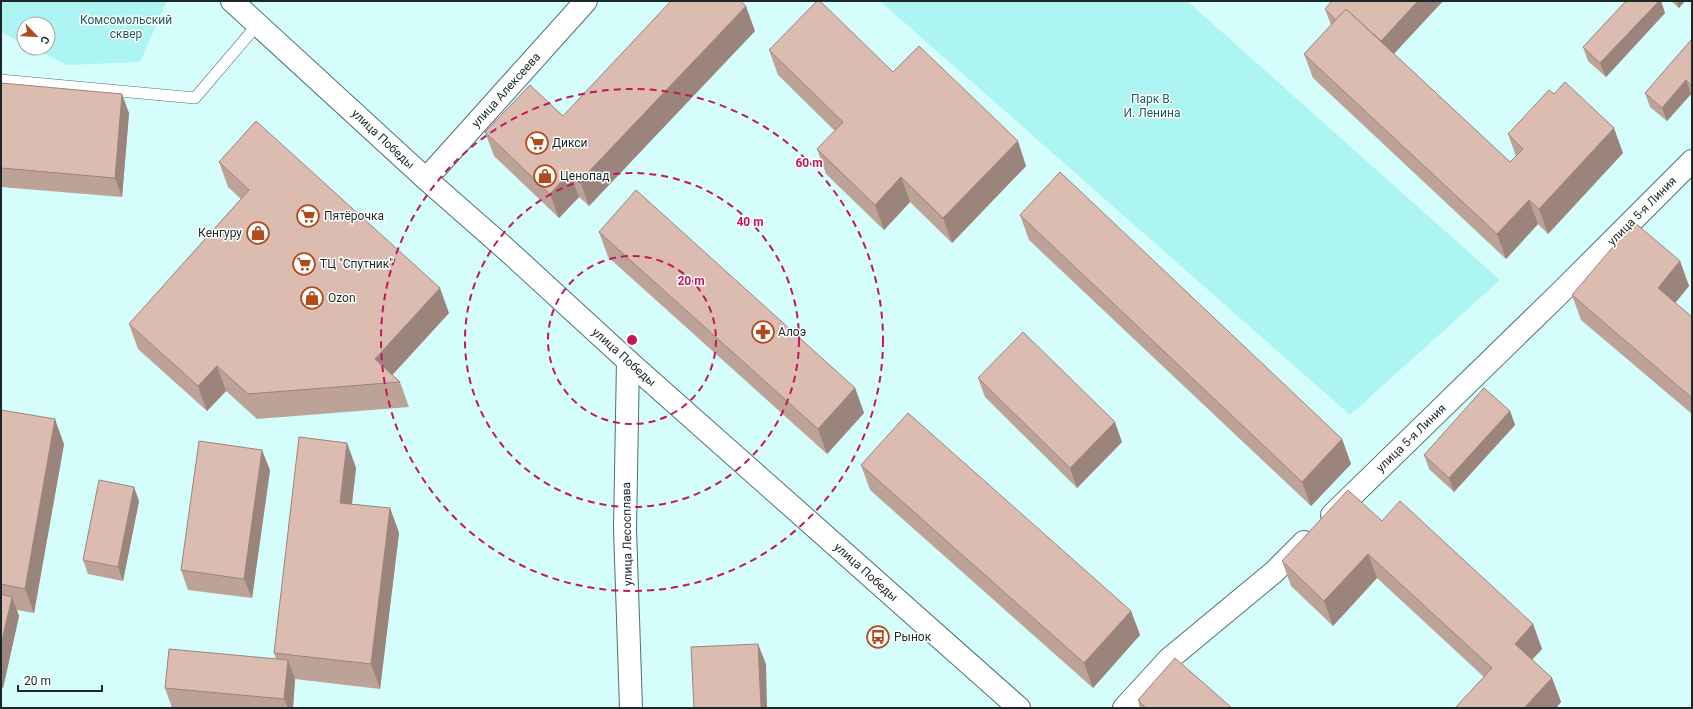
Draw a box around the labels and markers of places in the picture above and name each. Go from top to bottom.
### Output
supermarket icon: Дикси [524,130,550,156]
place label: Дикси [552,136,588,150]
shop icon: Ценопад [532,163,558,189]
place label: Ценопад [560,169,610,183]
supermarket icon: Пятёрочка [295,203,321,229]
place label: Пятёрочка [324,209,384,223]
shop icon: Кенгуру [245,220,271,246]
place label: Кенгуру [198,226,242,240]
supermarket icon: ТЦ "Спутник" [291,251,317,277]
place label: ТЦ "Спутник" [320,257,393,271]
shop icon: Ozon [299,285,325,311]
place label: Ozon [328,291,356,305]
pharmacy icon: Алоэ [750,319,776,345]
place label: Алоэ [778,325,806,339]
centre of rings [625,333,639,347]
bus stop icon: Рынок [865,624,891,650]
place label: Рынок [894,630,932,644]

